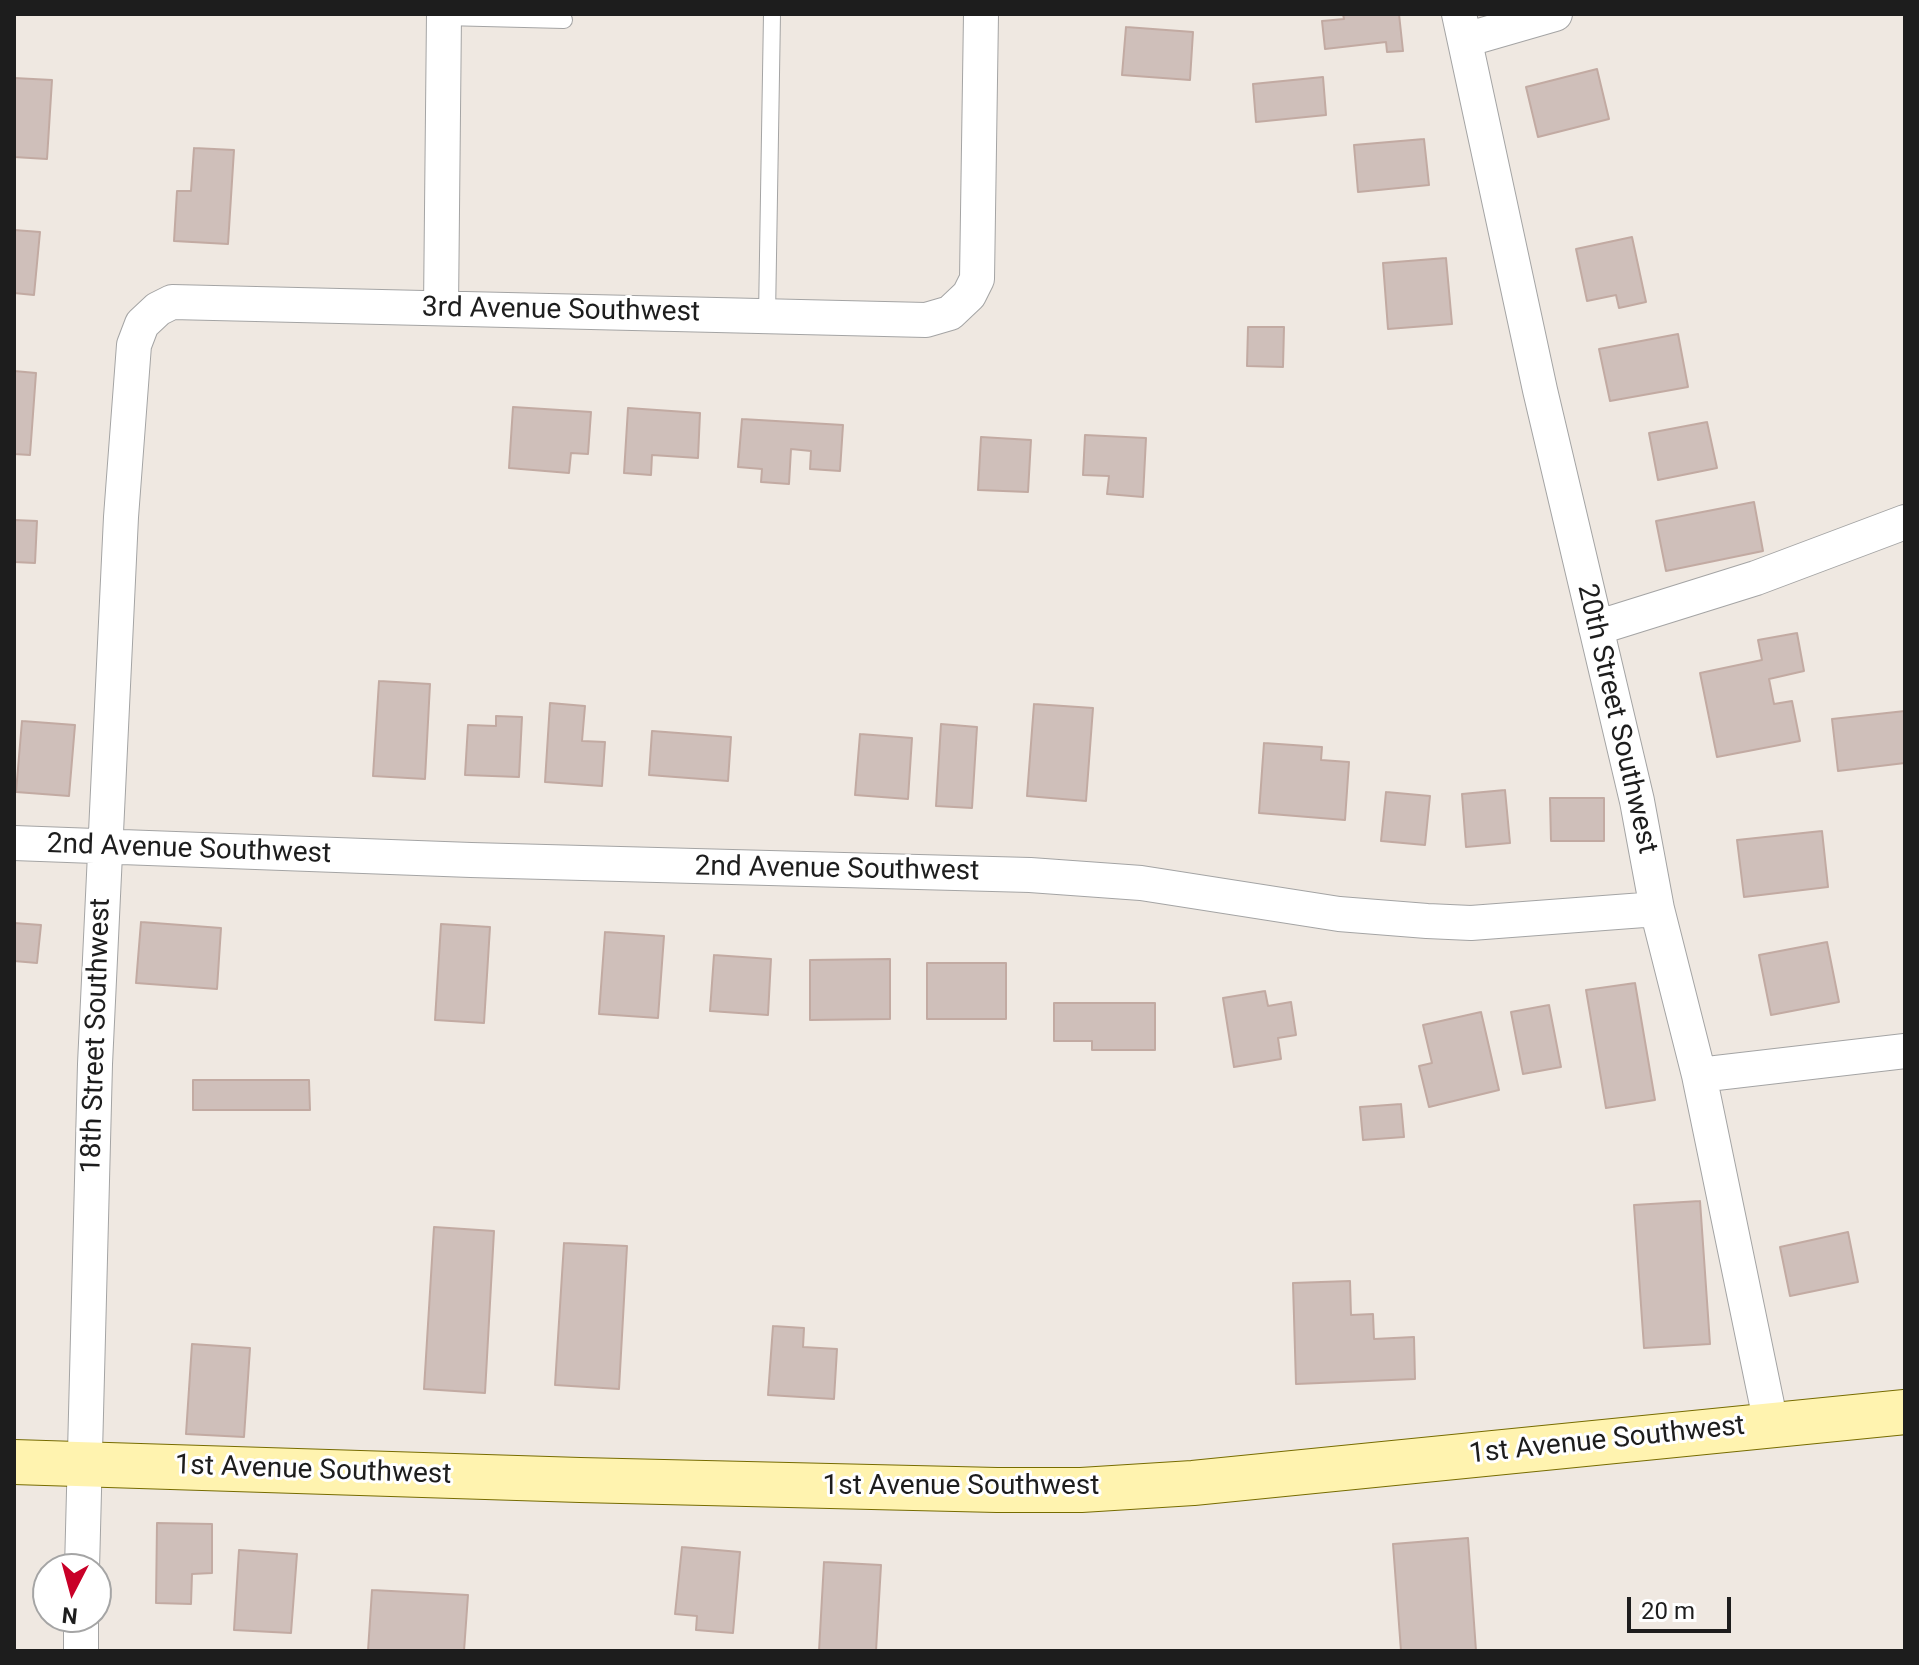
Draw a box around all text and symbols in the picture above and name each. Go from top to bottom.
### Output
street label: 3rd Avenue Southwest [422,292,700,330]
street label: 20th Street Southwest [1569,581,1663,857]
street label: 2nd Avenue Southwest [46,828,332,872]
street label: 2nd Avenue Southwest [694,851,980,889]
street label: 18th Street Southwest [75,898,119,1174]
street label: 1st Avenue Southwest [1468,1410,1746,1472]
street label: 1st Avenue Southwest [174,1449,452,1493]
street label: 1st Avenue Southwest [823,1470,1099,1504]
north arrow [32,1553,112,1633]
scale bar [1631,1581,1735,1631]
text: 20 m [1641,1597,1695,1625]
text: N [61,1602,79,1629]

